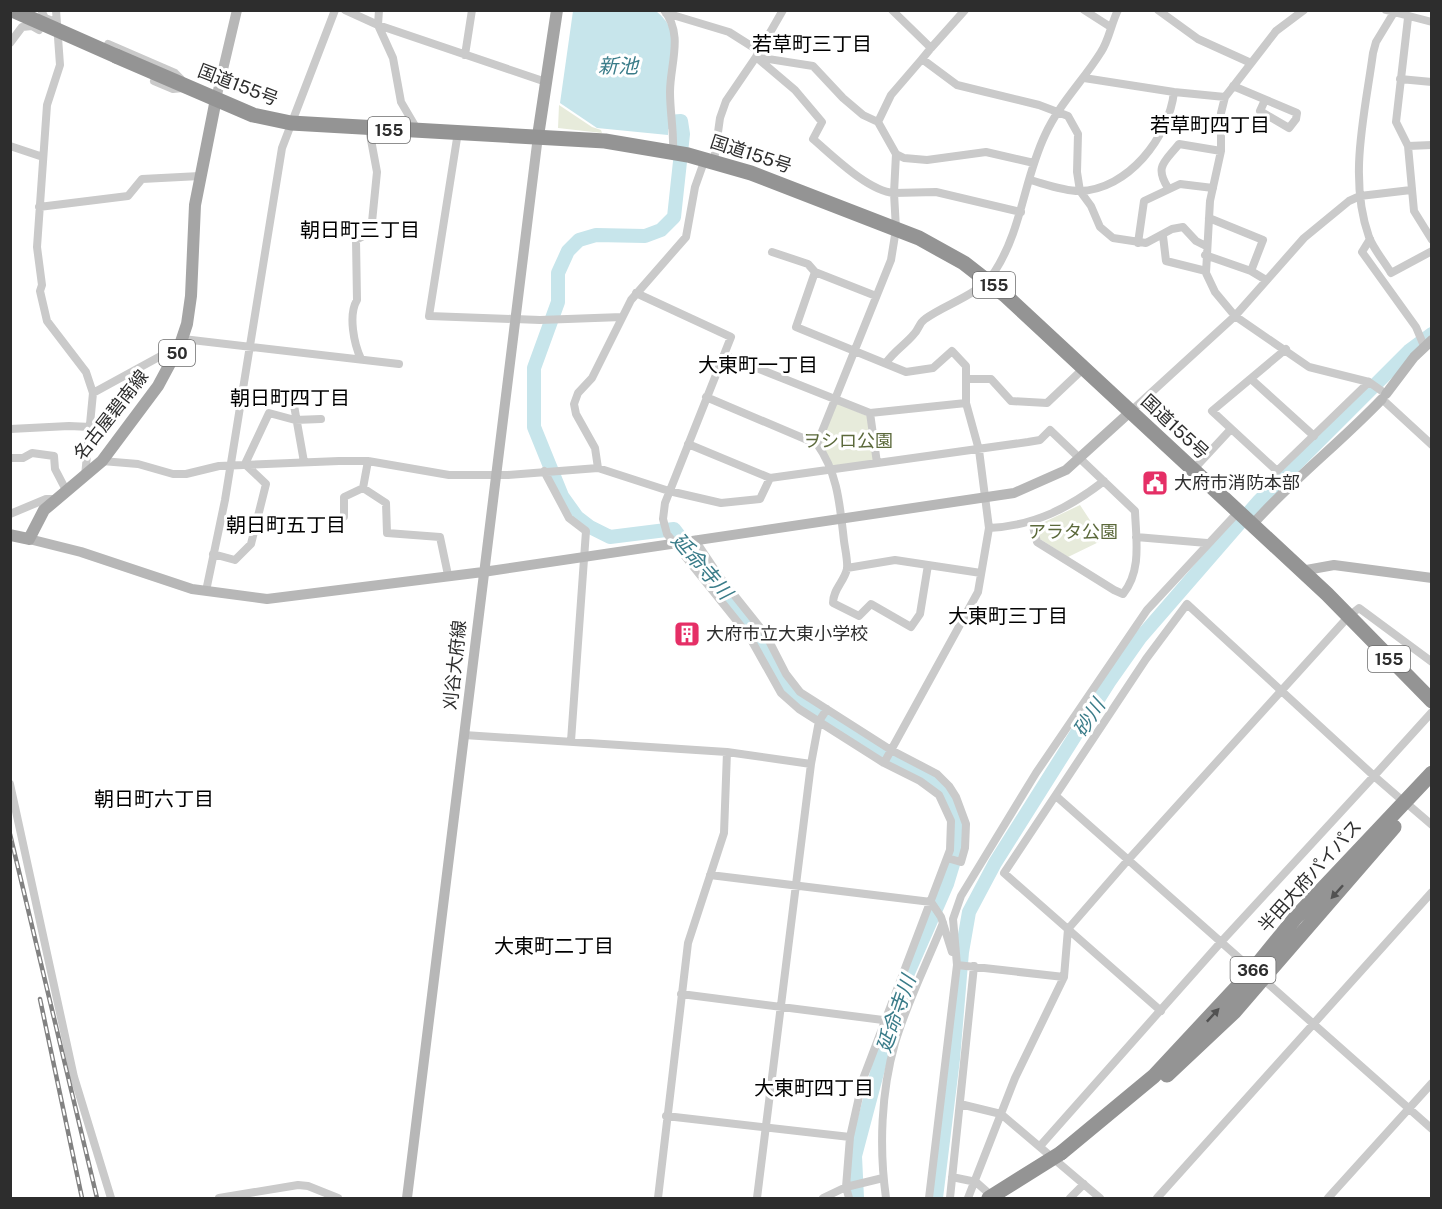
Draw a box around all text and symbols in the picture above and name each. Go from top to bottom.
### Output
district label: 若草町三丁目 [752,32,872,56]
water label: 新池 [598,54,640,78]
street label: 国道155号 [195,60,281,109]
district label: 若草町四丁目 [1150,113,1270,137]
road number: 155 [368,117,410,143]
street label: 国道155号 [708,130,795,177]
district label: 朝日町三丁目 [300,218,420,242]
road number: 155 [973,272,1015,298]
road number: 50 [159,340,195,366]
district label: 大東町一丁目 [698,353,818,377]
street label: 名古屋碧南線 [69,366,152,464]
district label: 朝日町四丁目 [230,386,350,410]
street label: 国道155号 [1137,390,1213,463]
park label: ヲシロ公園 [803,430,893,451]
public building icon: 大府市消防本部 [1140,468,1170,498]
place label: 大府市消防本部 [1174,472,1300,493]
district label: 朝日町五丁目 [226,513,346,537]
park label: アラタ公園 [1028,521,1118,542]
water label: 延命寺川 [667,528,739,606]
district label: 大東町三丁目 [948,604,1068,628]
street label: 刈谷大府線 [439,619,470,711]
building icon: 大府市立大東小学校 [672,619,702,649]
place label: 大府市立大東小学校 [706,623,868,644]
road number: 155 [1368,646,1410,672]
water label: 砂川 [1068,693,1111,741]
district label: 朝日町六丁目 [94,787,214,811]
street label: 半田大府パイパス [1254,815,1365,936]
one-way arrow [1331,884,1344,899]
district label: 大東町二丁目 [494,934,614,958]
road number: 366 [1230,957,1276,983]
water label: 延命寺川 [872,970,921,1056]
one-way arrow [1206,1007,1220,1022]
district label: 大東町四丁目 [754,1076,874,1100]

